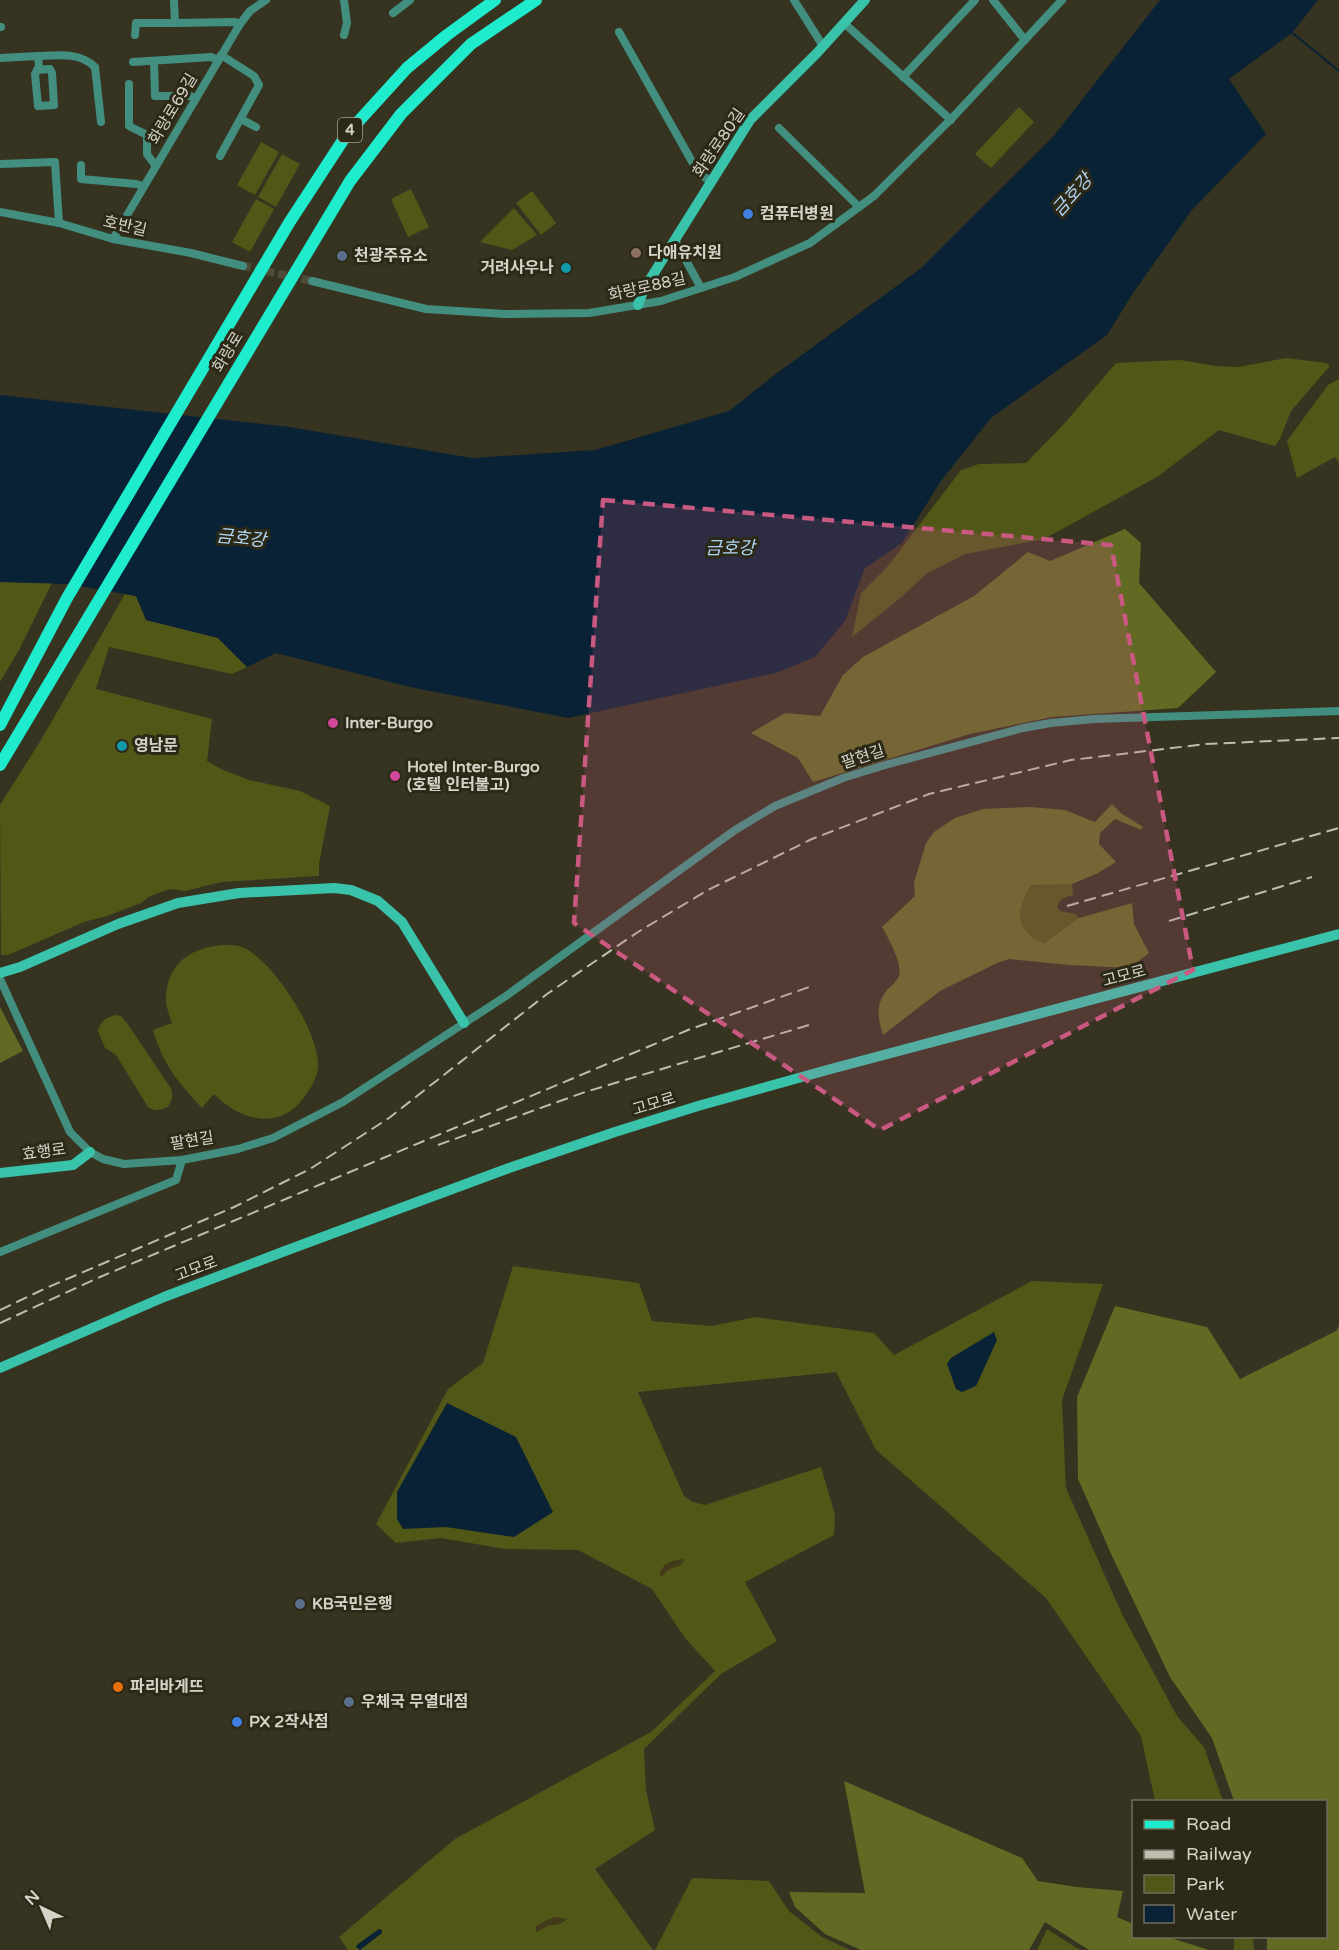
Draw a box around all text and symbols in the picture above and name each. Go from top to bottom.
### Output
street label: 화랑로69길 [144,70,202,148]
street label: 화랑로80길 [689,105,749,181]
road number: 4 [338,118,362,142]
water label: 금호강 [1047,167,1098,221]
place label: 컴퓨터병원 [760,204,834,224]
marker: 컴퓨터병원 [741,207,755,221]
street label: 호반길 [101,211,149,241]
place label: 다애유치원 [648,243,722,263]
place label: 천광주유소 [354,246,428,266]
marker: 다애유치원 [629,246,643,260]
marker: 천광주유소 [335,249,349,263]
place label: 거려사우나 [480,258,554,278]
marker: 거려사우나 [559,261,573,275]
street label: 화랑로88길 [606,268,688,306]
street label: 화랑로 [208,328,248,376]
water label: 금호강 [215,524,269,552]
water label: 금호강 [705,537,757,559]
place label: Inter-Burgo [345,713,433,733]
marker: Inter-Burgo [326,716,340,730]
place label: 영남문 [134,736,178,756]
marker: 영남문 [115,739,129,753]
street label: 팔현길 [839,741,887,773]
place label: Hotel Inter-Burgo (호텔 인터불고) [407,757,540,795]
marker: Hotel Inter-Burgo (호텔 인터불고) [388,769,402,783]
street label: 고모로 [1100,961,1148,991]
street label: 고모로 [630,1088,678,1120]
street label: 팔현길 [169,1128,215,1154]
street label: 효행로 [21,1139,68,1165]
street label: 고모로 [172,1252,220,1286]
place label: KB국민은행 [312,1594,393,1614]
marker: KB국민은행 [293,1597,307,1611]
place label: 파리바게뜨 [130,1677,204,1697]
marker: 파리바게뜨 [111,1680,125,1694]
place label: 우체국 무열대점 [361,1692,468,1712]
marker: 우체국 무열대점 [342,1695,356,1709]
place label: PX 2작사점 [249,1712,329,1732]
marker: PX 2작사점 [230,1715,244,1729]
legend [1132,1800,1327,1938]
text: Road [1186,1813,1231,1835]
text: Railway [1186,1843,1252,1865]
text: Park [1186,1873,1225,1895]
north arrow [12,1878,72,1938]
text: N [21,1886,44,1910]
text: Water [1186,1903,1237,1925]

